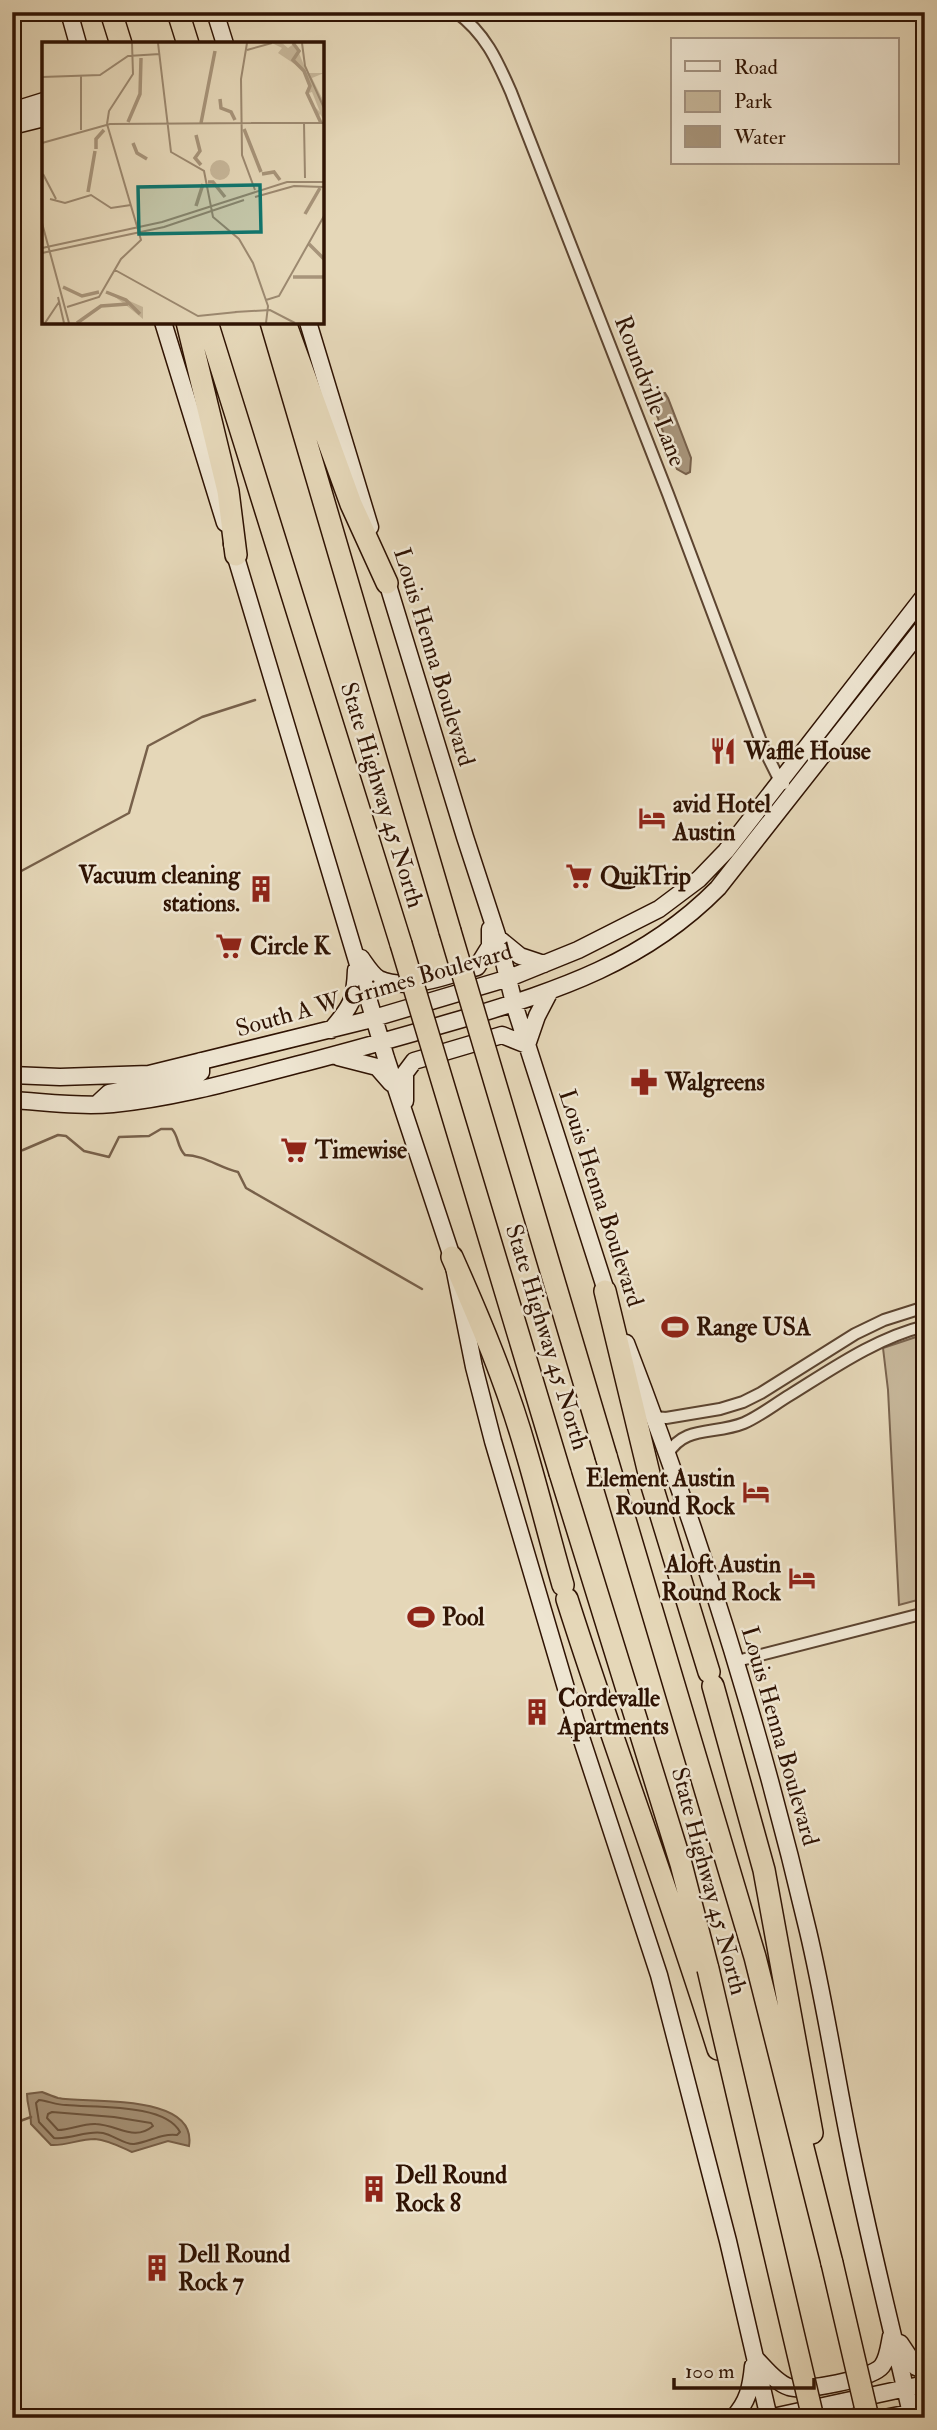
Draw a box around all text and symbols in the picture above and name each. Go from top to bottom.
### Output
legend [671,38,898,164]
inset map [42,42,324,324]
text: Road [734,54,779,81]
text: Park [734,88,772,115]
text: Water [733,124,786,151]
street label: Roundville Lane [607,311,693,471]
street label: Louis Henna Boulevard [386,544,482,770]
street label: State Highway 45 North [333,678,431,912]
restaurant icon: Waffle House [708,736,738,766]
place label: Waffle House [743,736,871,767]
place label: avid Hotel Austin [672,789,772,848]
hotel icon: avid Hotel Austin [637,803,667,833]
place label: Vacuum cleaning stations. [77,860,241,919]
supermarket icon: QuikTrip [564,861,594,891]
place label: QuikTrip [600,861,691,892]
building icon: Vacuum cleaning stations. [246,874,276,904]
supermarket icon: Circle K [214,931,244,961]
place label: Circle K [250,931,331,962]
street label: South A W Grimes Boulevard [232,936,516,1044]
pharmacy icon: Walgreens [629,1067,659,1097]
place label: Walgreens [664,1067,765,1098]
street label: Louis Henna Boulevard [551,1085,651,1311]
supermarket icon: Timewise [279,1135,309,1165]
place label: Timewise [314,1135,407,1166]
street label: State Highway 45 North [498,1220,596,1454]
sports icon: Range USA [660,1312,690,1342]
place label: Range USA [696,1312,812,1343]
place label: Element Austin Round Rock [586,1463,736,1522]
hotel icon: Element Austin Round Rock [741,1477,771,1507]
place label: Aloft Austin Round Rock [661,1549,782,1608]
hotel icon: Aloft Austin Round Rock [787,1563,817,1593]
sports icon: Pool [406,1602,436,1632]
place label: Pool [442,1602,485,1633]
street label: Louis Henna Boulevard [734,1623,826,1849]
place label: Cordevalle Apartments [557,1683,669,1742]
building icon: Cordevalle Apartments [522,1697,552,1727]
street label: State Highway 45 North [664,1764,754,1999]
place label: Dell Round Rock 8 [395,2160,507,2219]
building icon: Dell Round Rock 8 [359,2174,389,2204]
place label: Dell Round Rock 7 [178,2239,290,2298]
building icon: Dell Round Rock 7 [142,2253,172,2283]
scale bar [674,2346,814,2390]
text: 100 m [685,2358,735,2385]

